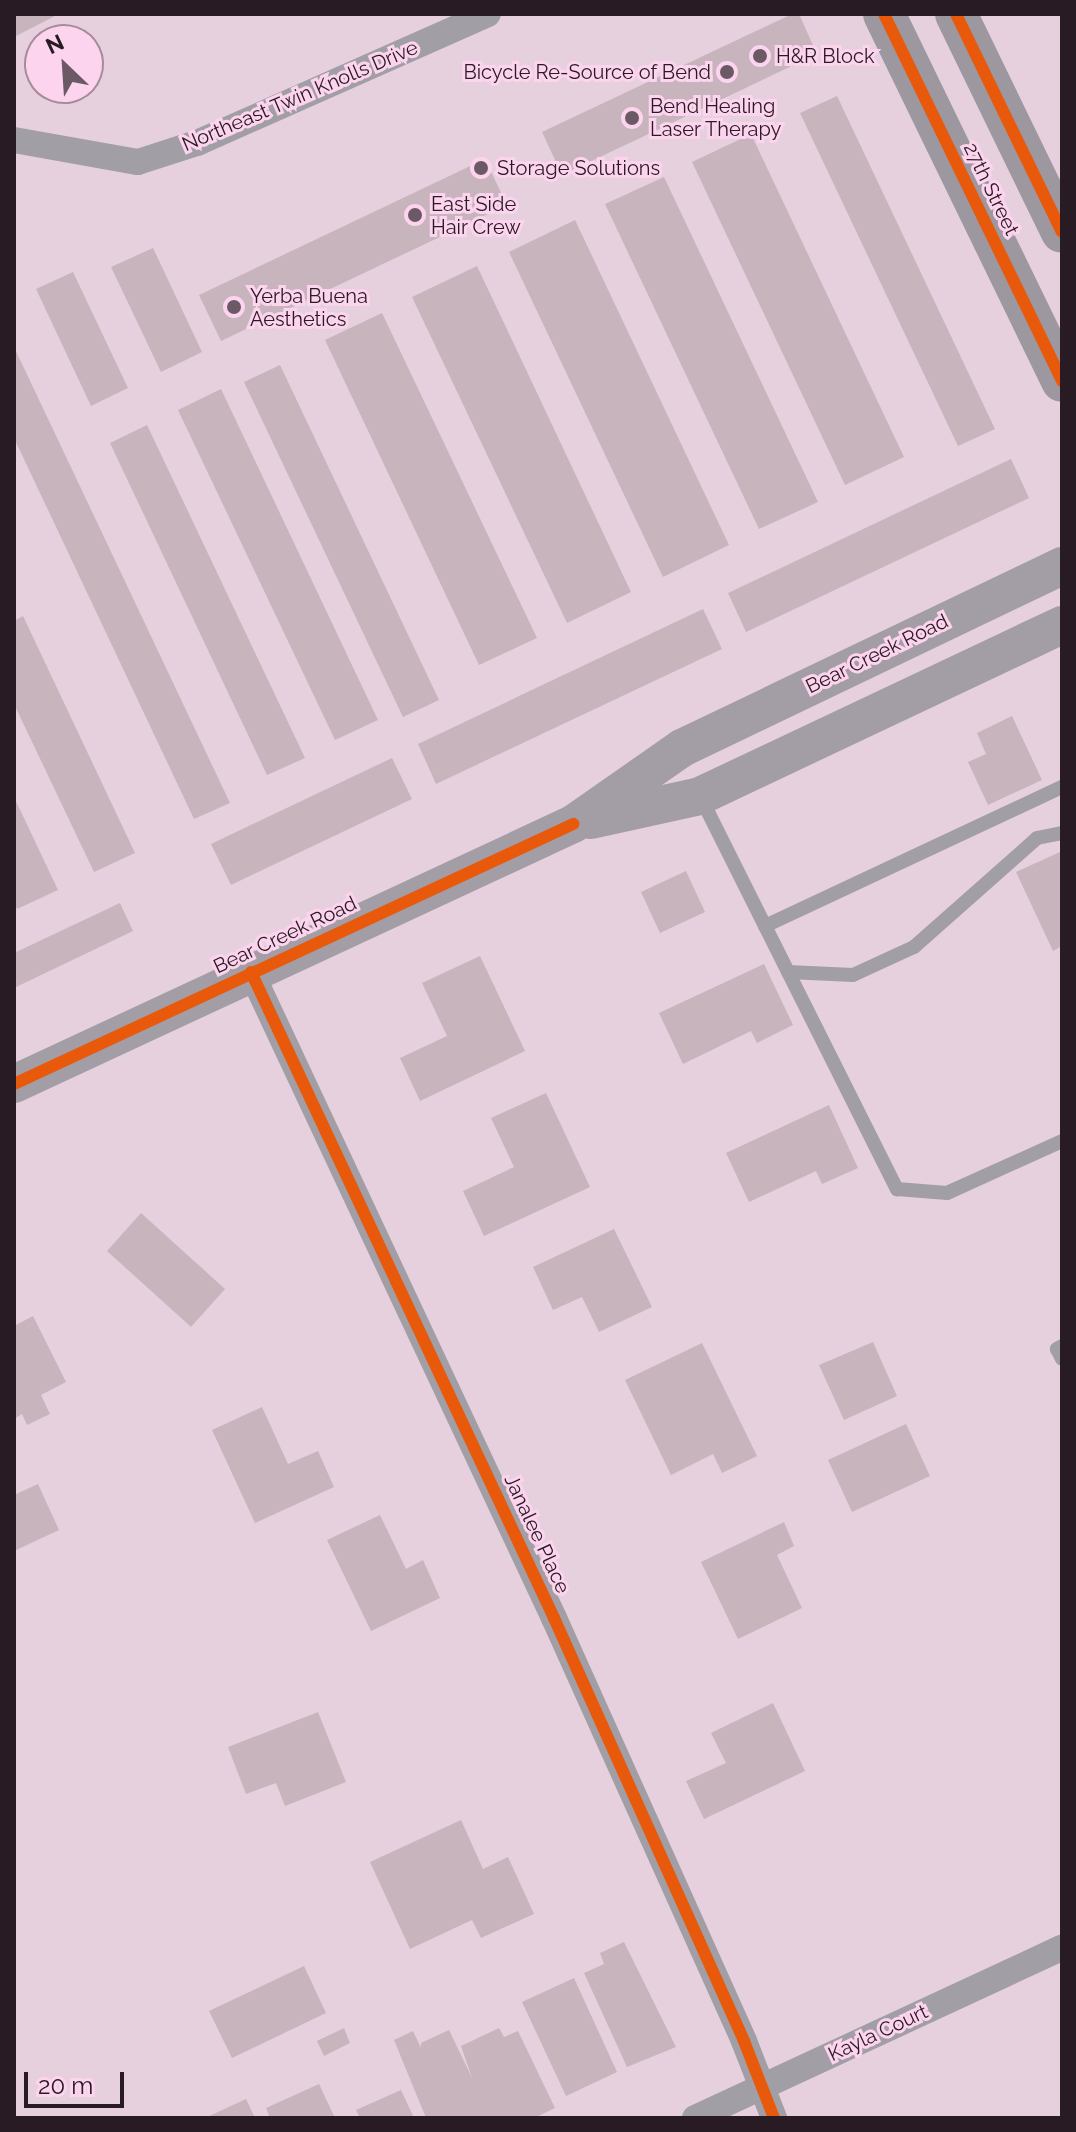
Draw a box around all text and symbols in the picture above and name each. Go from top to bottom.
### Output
north arrow [24,24,104,104]
text: N [42,29,68,59]
street label: Northeast Twin Knolls Drive [178,35,422,157]
place label: H&R Block [776,44,874,68]
marker: H&R Block [751,47,769,65]
place label: Bicycle Re-Source of Bend [463,60,711,84]
marker: Bicycle Re-Source of Bend [718,63,736,81]
place label: Bend Healing Laser Therapy [650,94,782,141]
marker: Bend Healing Laser Therapy [621,107,643,129]
street label: 27th Street [958,139,1024,239]
place label: Storage Solutions [497,156,660,180]
marker: Storage Solutions [472,159,490,177]
place label: East Side Hair Crew [431,192,521,239]
marker: East Side Hair Crew [406,206,424,224]
place label: Yerba Buena Aesthetics [250,284,368,331]
marker: Yerba Buena Aesthetics [225,298,243,316]
street label: Bear Creek Road [802,609,952,699]
street label: Bear Creek Road [209,891,361,979]
street label: Janalee Place [499,1471,575,1597]
street label: Kayla Court [824,2000,932,2066]
scale bar [28,2056,128,2106]
text: 20 m [38,2071,93,2100]

